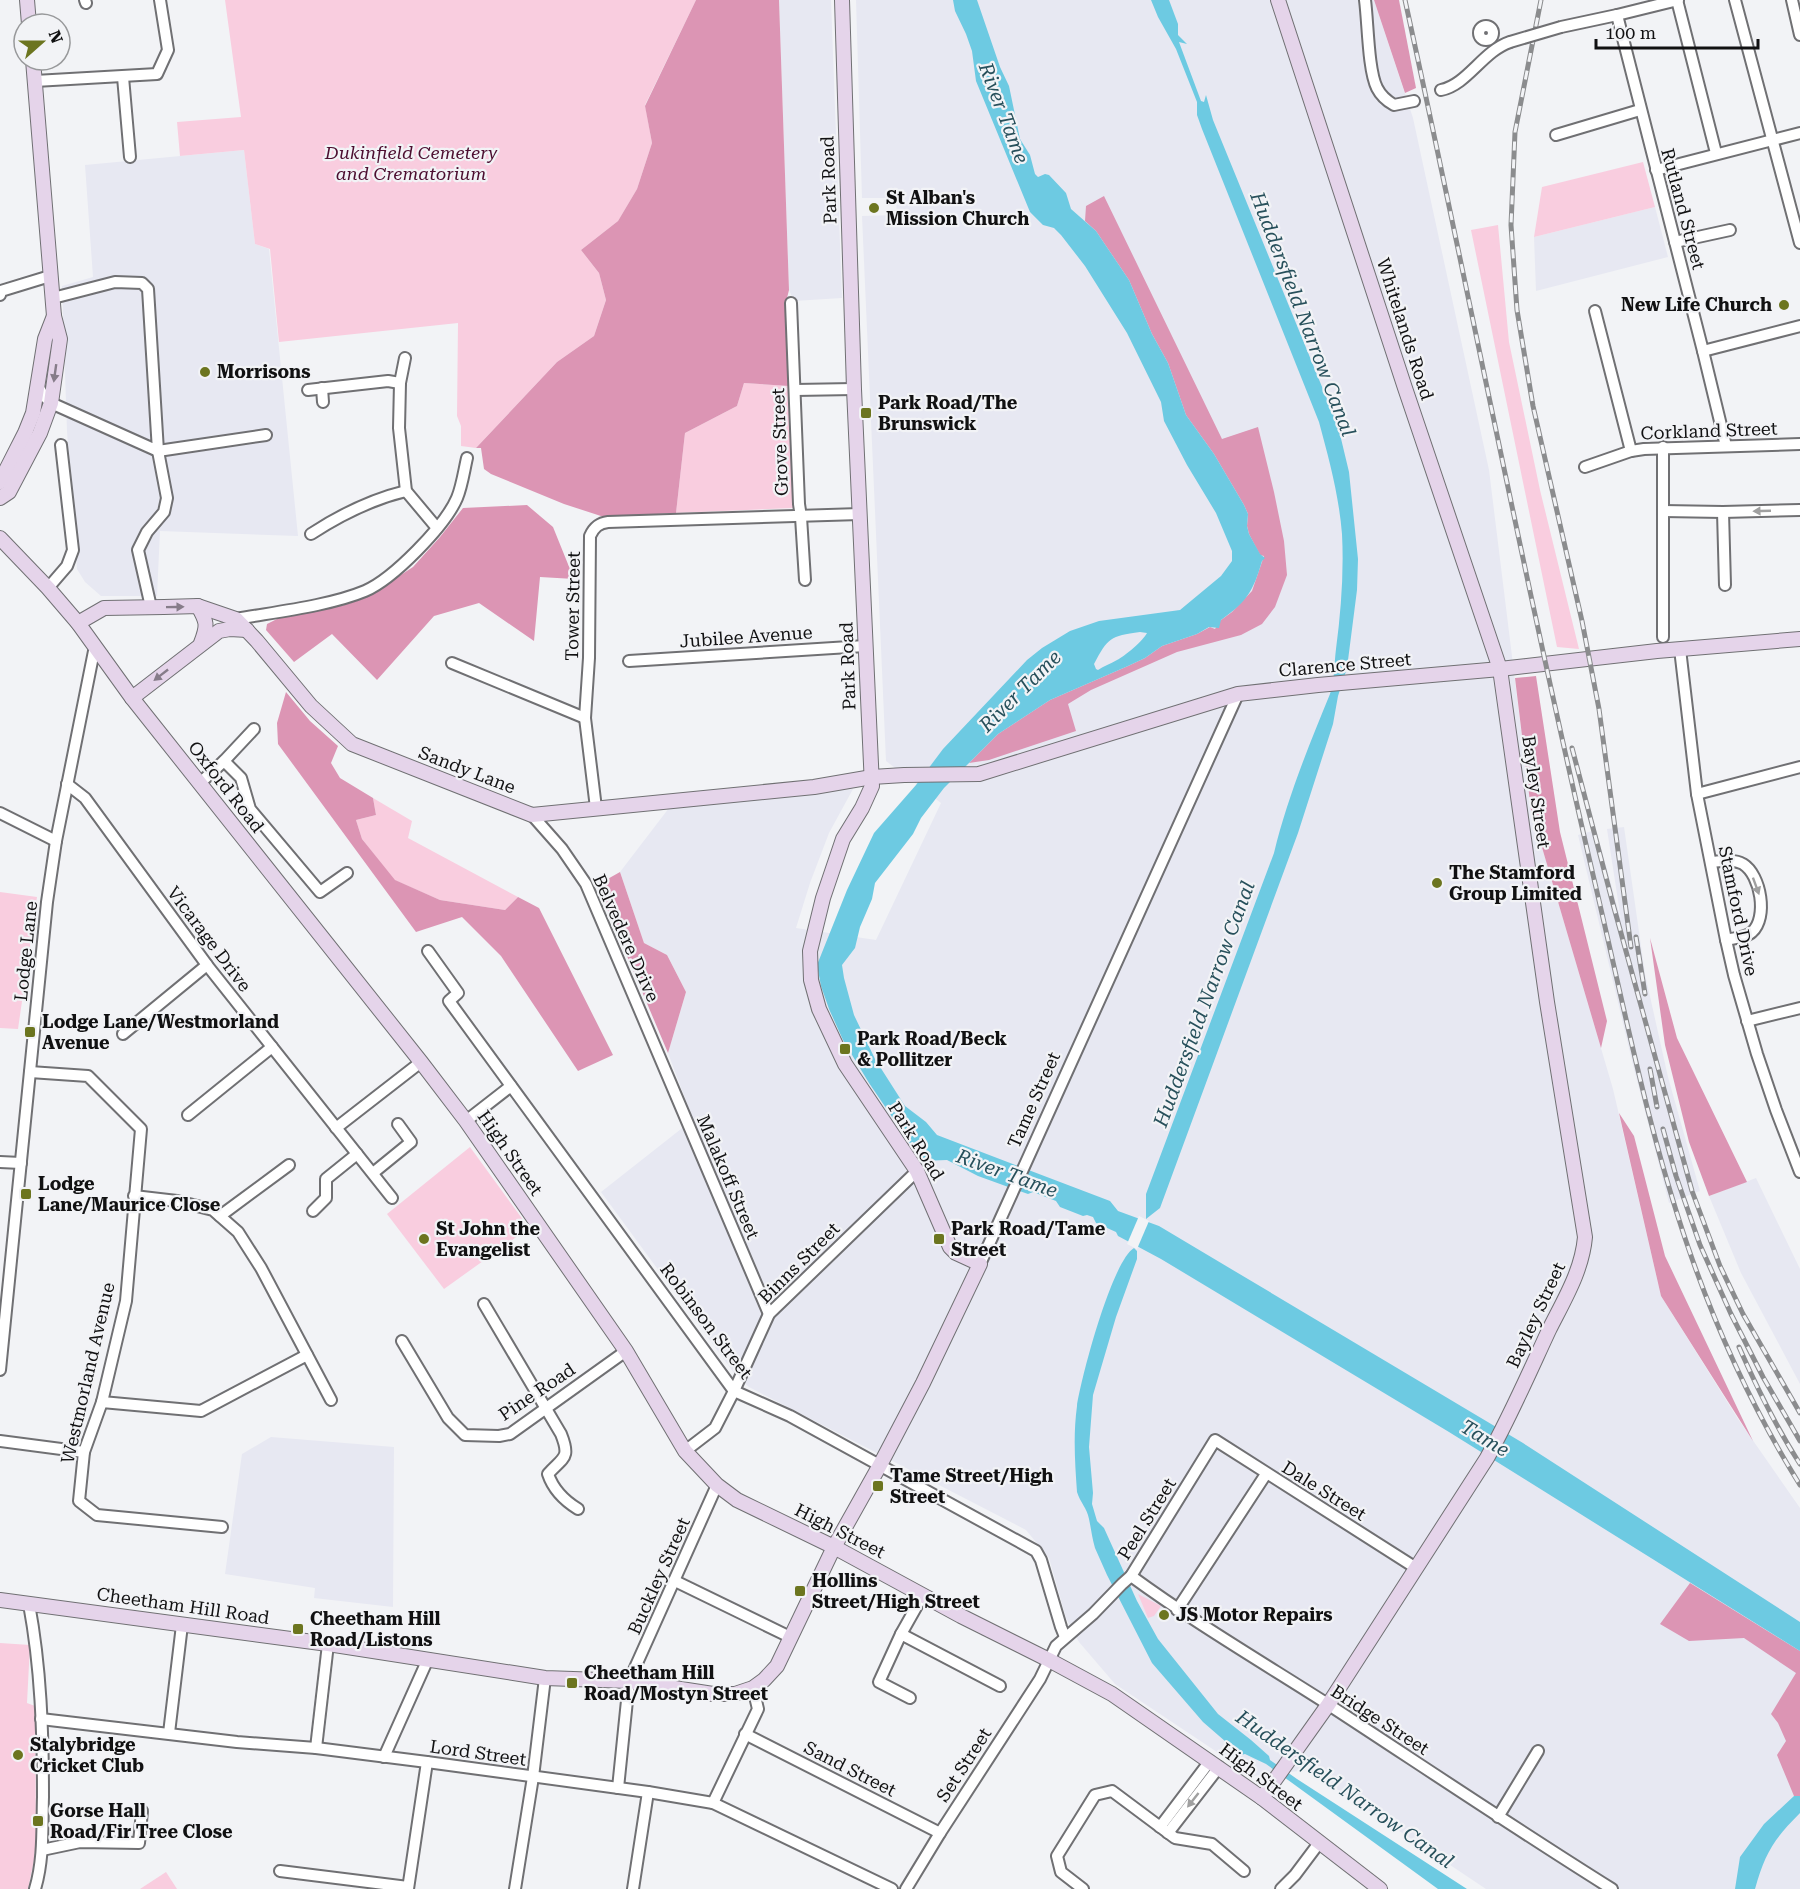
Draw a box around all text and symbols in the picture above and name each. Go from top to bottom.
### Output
north arrow [12,12,72,72]
scale bar [1596,12,1758,50]
text: 100 m [1605,22,1656,43]
text: N [44,28,67,46]
water label: River Tame [973,58,1034,167]
street label: Park Road [816,135,841,225]
park label: Dukinfield Cemetery and Crematorium [324,142,498,184]
street label: Rutland Street [1657,146,1710,272]
place label: St Alban's Mission Church [886,187,1029,229]
water label: Huddersfield Narrow Canal [1245,187,1361,440]
marker: St Alban's Mission Church [867,201,881,215]
street label: Whitelands Road [1373,255,1438,403]
place label: New Life Church [1621,294,1772,315]
marker: New Life Church [1777,298,1791,312]
place label: Morrisons [217,361,310,382]
one-way arrow [51,364,60,383]
marker: Morrisons [198,365,212,379]
street label: Grove Street [767,387,792,496]
place label: Park Road/The Brunswick [878,392,1018,434]
marker: Park Road/The Brunswick [859,406,873,420]
street label: Corkland Street [1640,418,1778,443]
one-way arrow [1752,506,1771,516]
street label: Tower Street [561,551,584,661]
one-way arrow [165,602,184,611]
street label: Jubilee Avenue [679,621,813,652]
street label: Park Road [835,621,860,711]
water label: River Tame [973,645,1066,738]
street label: Clarence Street [1278,648,1412,681]
one-way arrow [154,668,169,680]
street label: Bayley Street [1518,734,1555,850]
street label: Oxford Road [184,737,269,837]
street label: Sandy Lane [416,741,519,798]
street label: Stamford Drive [1714,844,1763,978]
place label: The Stamford Group Limited [1449,862,1582,904]
street label: Belvedere Drive [589,871,664,1005]
marker: The Stamford Group Limited [1430,876,1444,890]
one-way arrow [1751,877,1761,895]
water label: Huddersfield Narrow Canal [1148,878,1260,1131]
street label: Vicarage Drive [163,882,256,996]
street label: Lodge Lane [10,900,41,1002]
place label: Lodge Lane/Westmorland Avenue [42,1011,279,1053]
marker: Lodge Lane/Westmorland Avenue [23,1025,37,1039]
place label: Park Road/Beck & Pollitzer [857,1028,1008,1070]
marker: Park Road/Beck & Pollitzer [838,1042,852,1056]
street label: Tame Street [1003,1048,1064,1151]
street label: Park Road [884,1098,949,1184]
street label: High Street [473,1106,547,1199]
street label: Malakoff Street [693,1111,764,1242]
water label: River Tame [952,1143,1061,1202]
place label: Lodge Lane/Maurice Close [38,1173,221,1215]
marker: Lodge Lane/Maurice Close [19,1187,33,1201]
place label: St John the Evangelist [436,1218,540,1260]
street label: Binns Street [754,1218,844,1307]
place label: Park Road/Tame Street [951,1218,1106,1260]
marker: St John the Evangelist [417,1232,431,1246]
marker: Park Road/Tame Street [932,1232,946,1246]
street label: Bayley Street [1502,1258,1569,1371]
street label: Robinson Street [656,1259,757,1383]
street label: Westmorland Avenue [56,1280,119,1465]
street label: Pine Road [495,1358,579,1425]
water label: Tame [1456,1414,1514,1462]
street label: Dale Street [1278,1456,1370,1525]
place label: Tame Street/High Street [890,1465,1053,1507]
street label: Peel Street [1113,1474,1180,1564]
marker: Tame Street/High Street [871,1479,885,1493]
street label: High Street [791,1499,889,1562]
street label: Buckley Street [623,1514,694,1638]
place label: Hollins Street/High Street [812,1570,980,1612]
street label: Cheetham Hill Road [95,1583,271,1628]
marker: Hollins Street/High Street [793,1584,807,1598]
place label: JS Motor Repairs [1176,1604,1333,1625]
place label: Cheetham Hill Road/Listons [310,1608,441,1650]
marker: JS Motor Repairs [1157,1608,1171,1622]
marker: Cheetham Hill Road/Listons [291,1622,305,1636]
place label: Cheetham Hill Road/Mostyn Street [584,1662,768,1704]
marker: Cheetham Hill Road/Mostyn Street [565,1676,579,1690]
street label: Bridge Street [1327,1680,1433,1759]
water label: Huddersfield Narrow Canal [1231,1704,1458,1873]
street label: Set Street [932,1723,995,1806]
place label: Stalybridge Cricket Club [30,1734,144,1776]
street label: Lord Street [428,1735,528,1770]
street label: Sand Street [801,1736,900,1801]
street label: High Street [1216,1738,1307,1815]
marker: Stalybridge Cricket Club [11,1748,25,1762]
one-way arrow [1188,1793,1200,1808]
place label: Gorse Hall Road/Fir Tree Close [50,1800,233,1842]
marker: Gorse Hall Road/Fir Tree Close [31,1814,45,1828]

